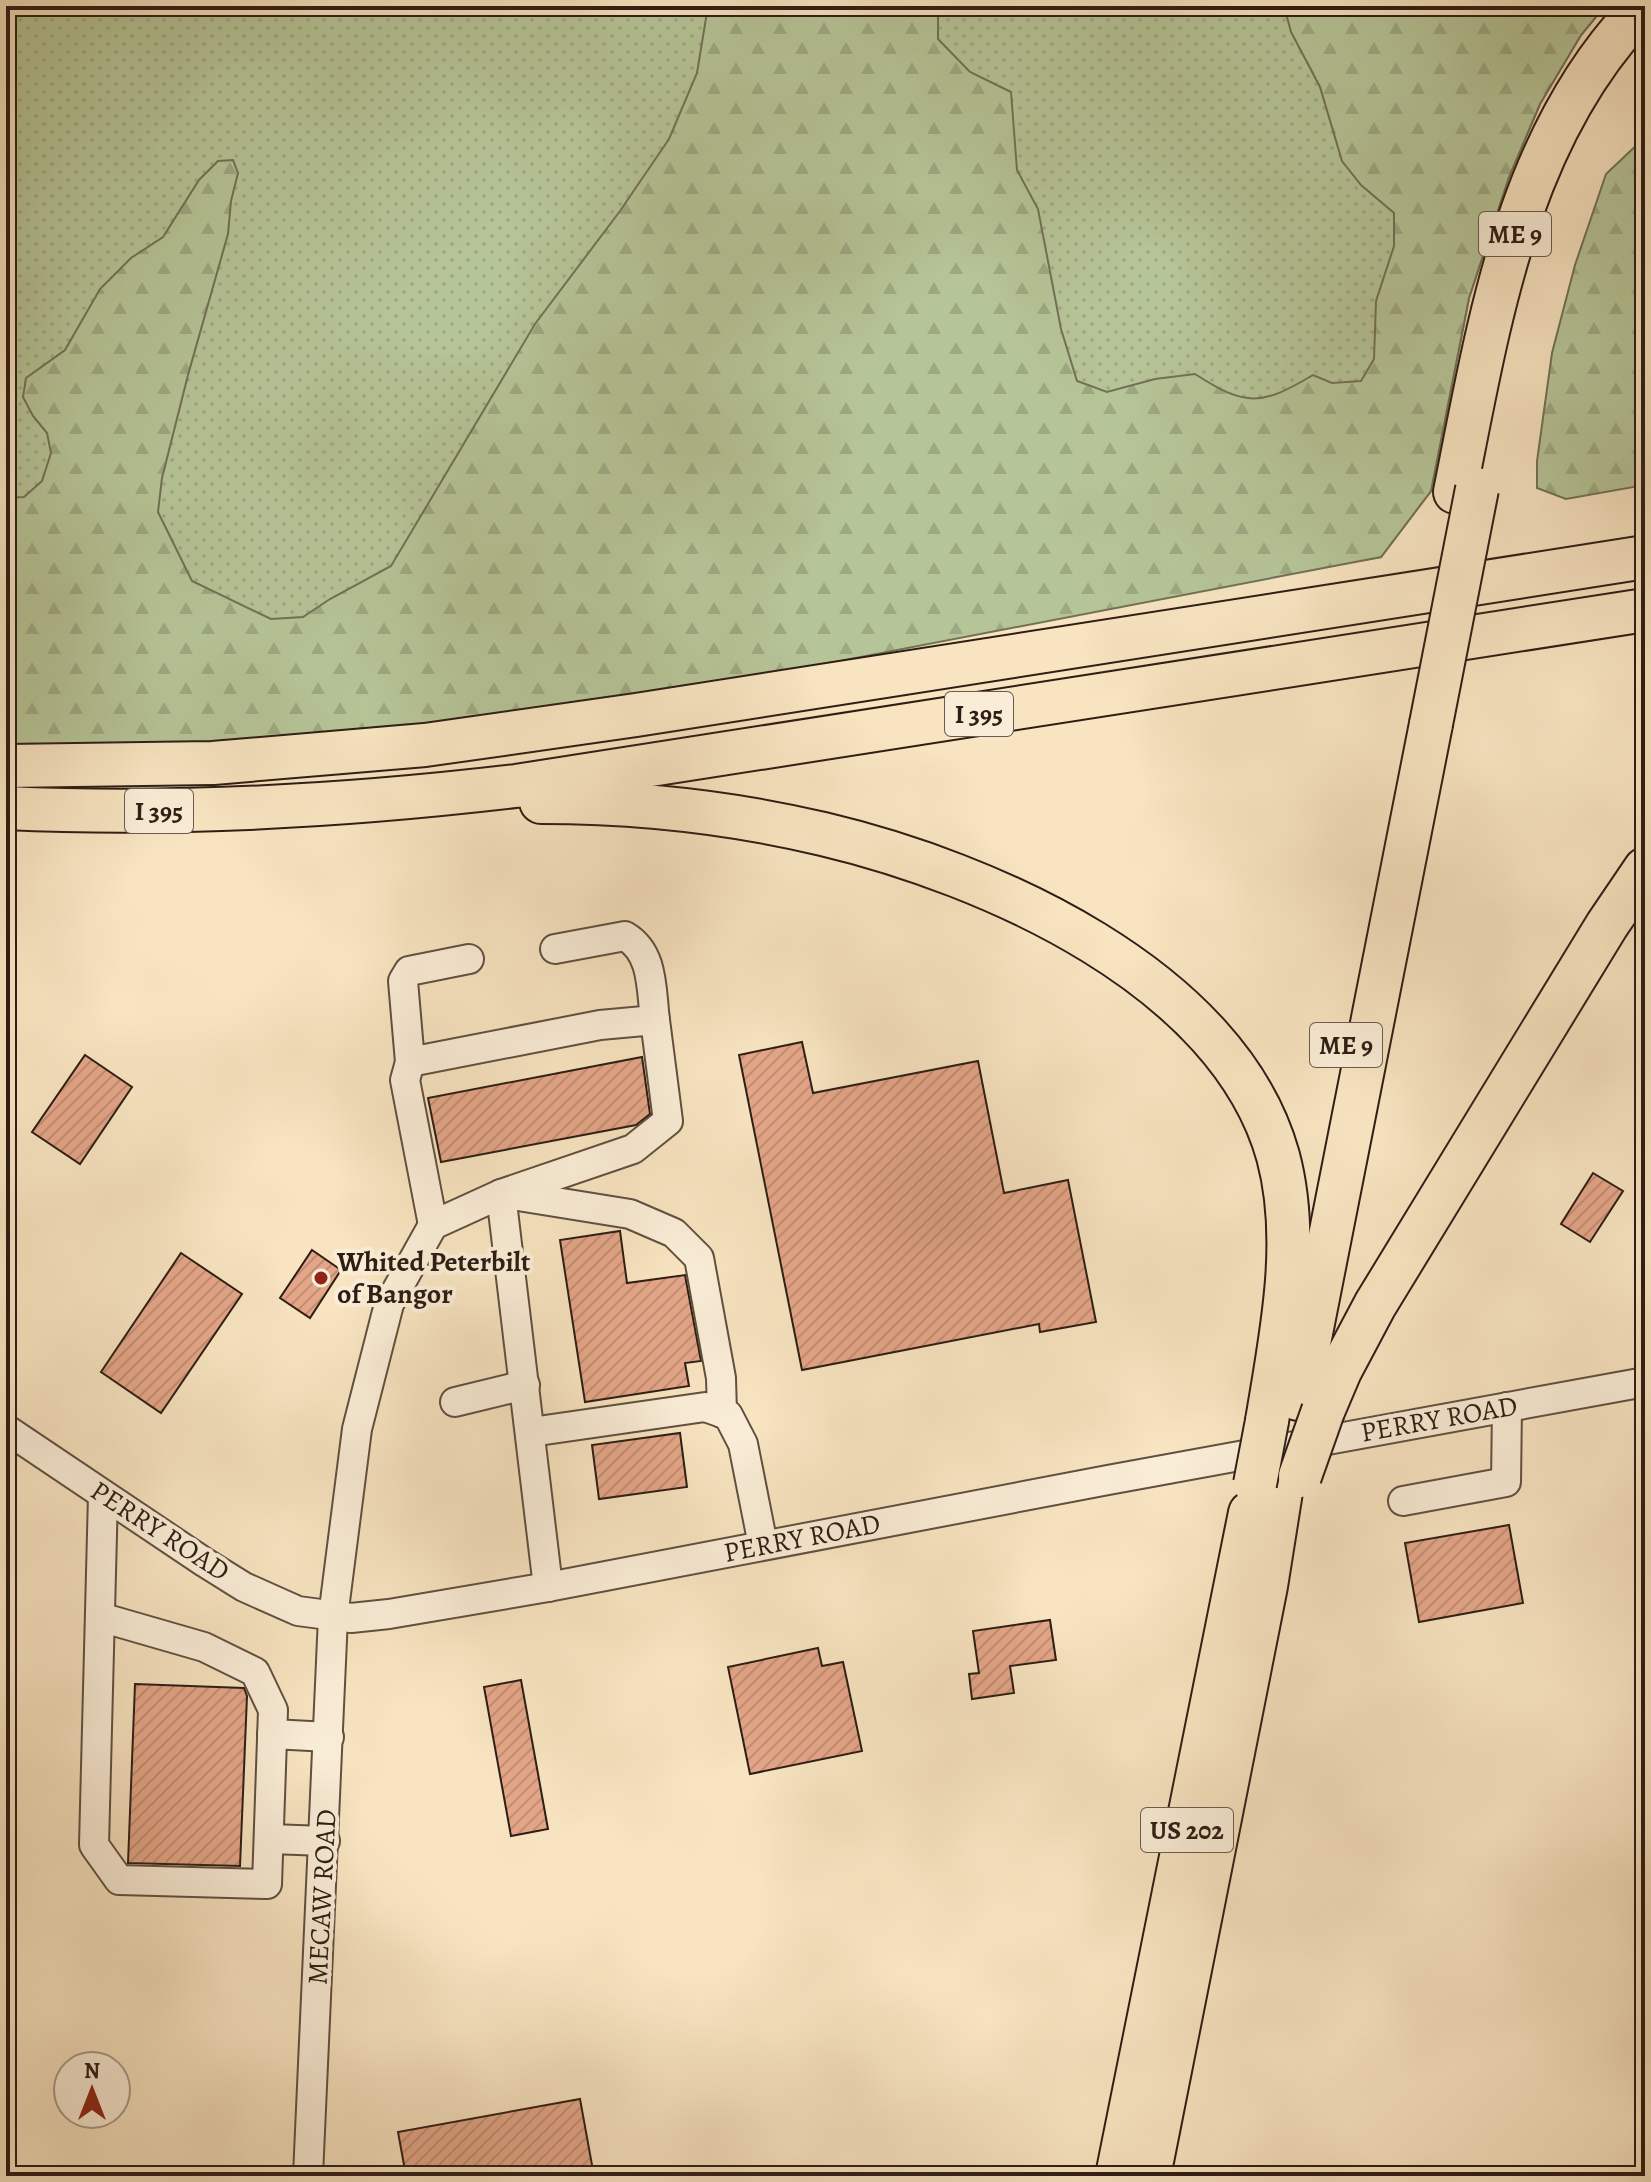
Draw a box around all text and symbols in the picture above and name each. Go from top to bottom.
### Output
road number: ME 9 [1479,212,1551,256]
road number: I 395 [945,692,1013,736]
road number: I 395 [125,789,193,833]
road number: ME 9 [1310,1023,1382,1067]
place label: Whited Peterbilt of Bangor [336,1243,530,1313]
marker: Whited Peterbilt of Bangor [312,1269,330,1287]
street label: PERRY ROAD [1358,1387,1520,1451]
street label: PERRY ROAD [83,1472,237,1590]
street label: PERRY ROAD [720,1504,884,1572]
street label: MECAW ROAD [298,1808,346,1986]
road number: US 202 [1141,1808,1233,1852]
north arrow [52,2050,132,2130]
text: N [84,2056,100,2086]

